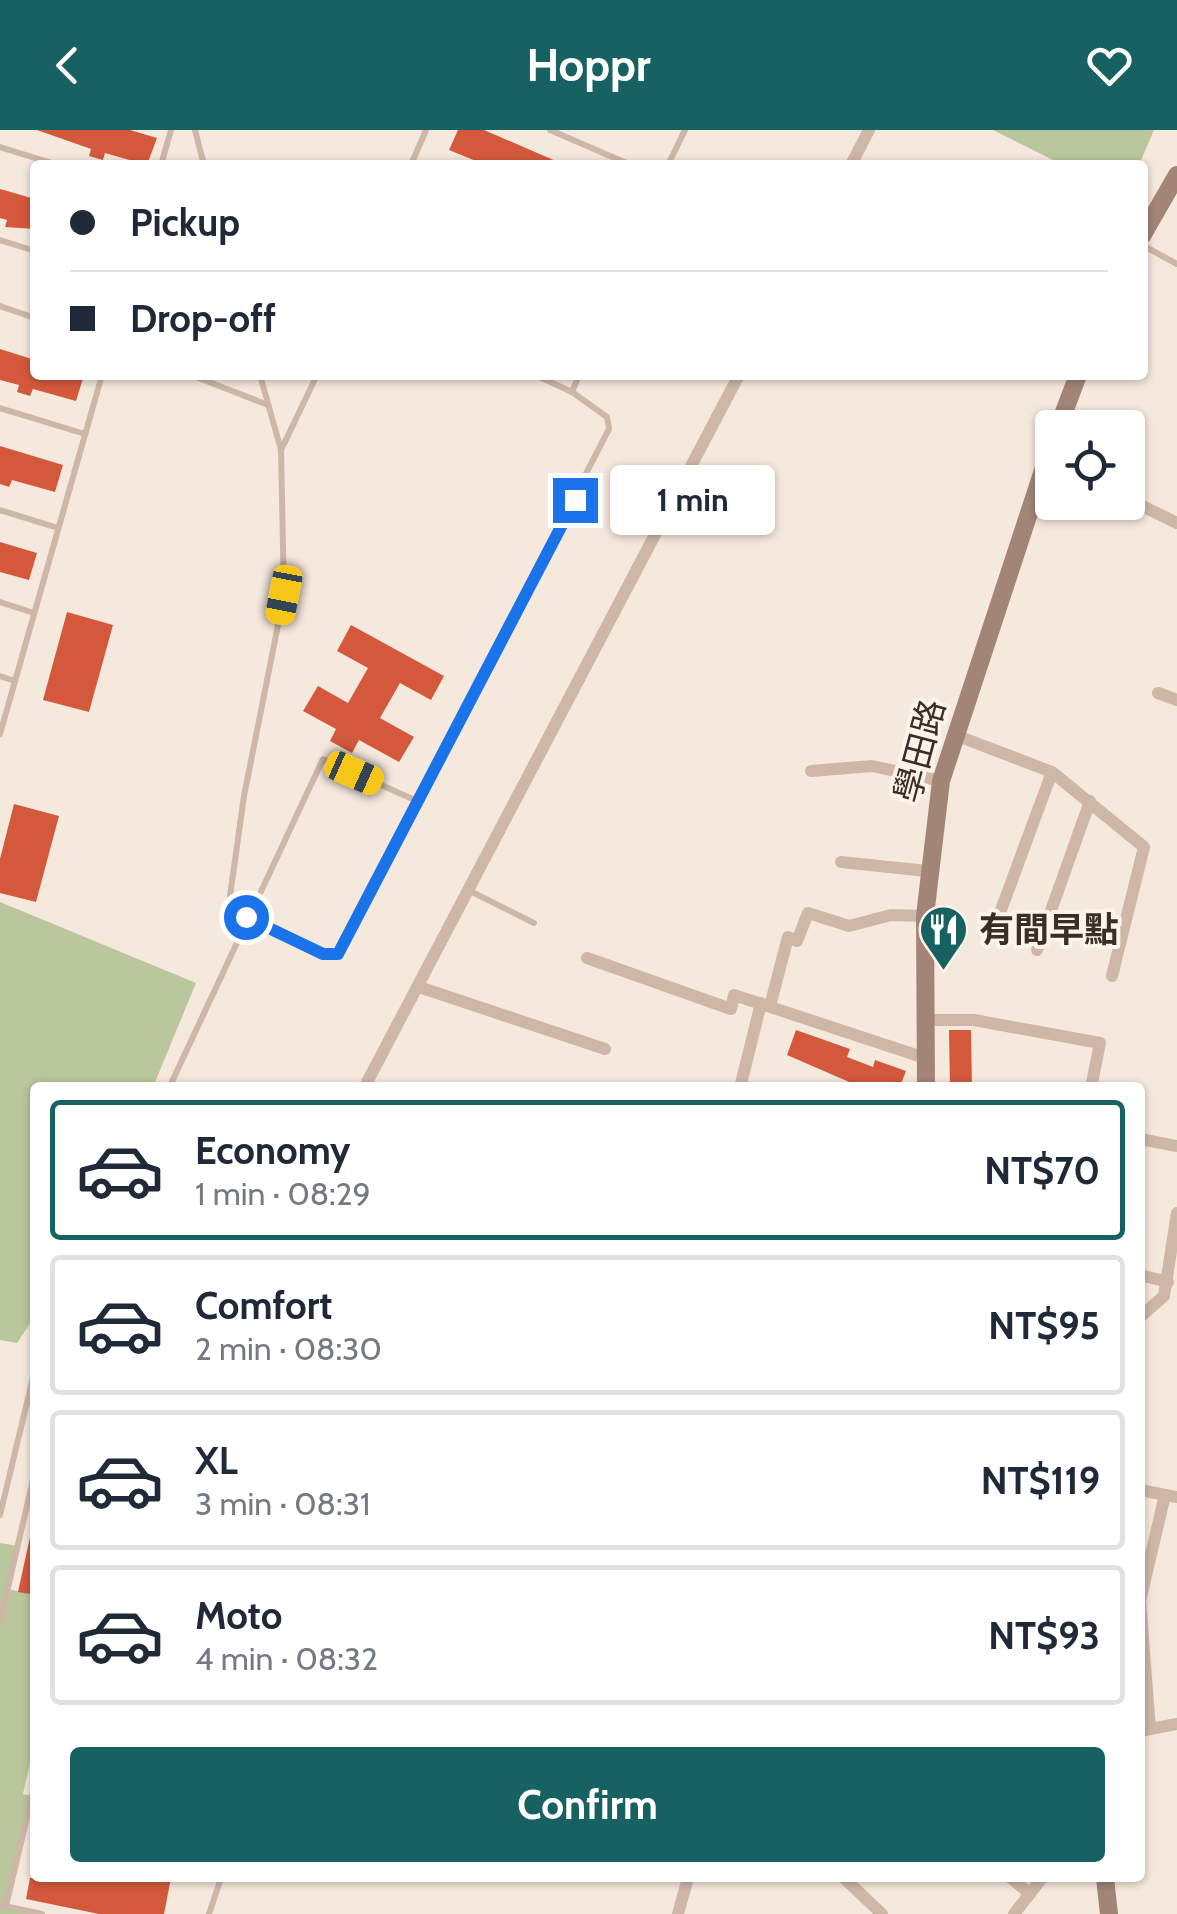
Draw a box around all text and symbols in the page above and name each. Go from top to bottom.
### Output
icon: back [40,38,95,93]
text: Hoppr [526,38,651,92]
icon: heart [1082,38,1137,93]
text: Pickup [130,199,240,246]
text: Drop-off [130,295,276,342]
map controls [1035,410,1145,520]
button: locate [1035,410,1145,520]
callout: 1 min [610,465,775,535]
route end [553,478,598,523]
text: 1 min [656,480,729,519]
car [264,563,304,627]
street label: 學田路 [885,695,954,807]
car [320,747,388,799]
route start [224,895,269,940]
restaurant icon: 有間早點 [918,904,970,972]
place label: 有間早點 [979,908,1119,951]
icon: car [75,1125,165,1215]
text: Economy [195,1127,350,1174]
text: NT$70 [984,1147,1100,1194]
text: 1 min · 08:29 [195,1174,371,1213]
icon: car [75,1280,165,1370]
text: Comfort [195,1282,332,1329]
text: NT$95 [988,1302,1100,1349]
text: 2 min · 08:30 [195,1329,382,1368]
icon: car [75,1435,165,1525]
text: XL [195,1437,238,1484]
text: NT$119 [981,1457,1100,1504]
text: 3 min · 08:31 [195,1484,370,1523]
icon: car [75,1590,165,1680]
text: Moto [195,1592,282,1639]
text: NT$93 [988,1612,1100,1659]
text: 4 min · 08:32 [195,1639,378,1678]
button: Confirm [70,1747,1105,1862]

